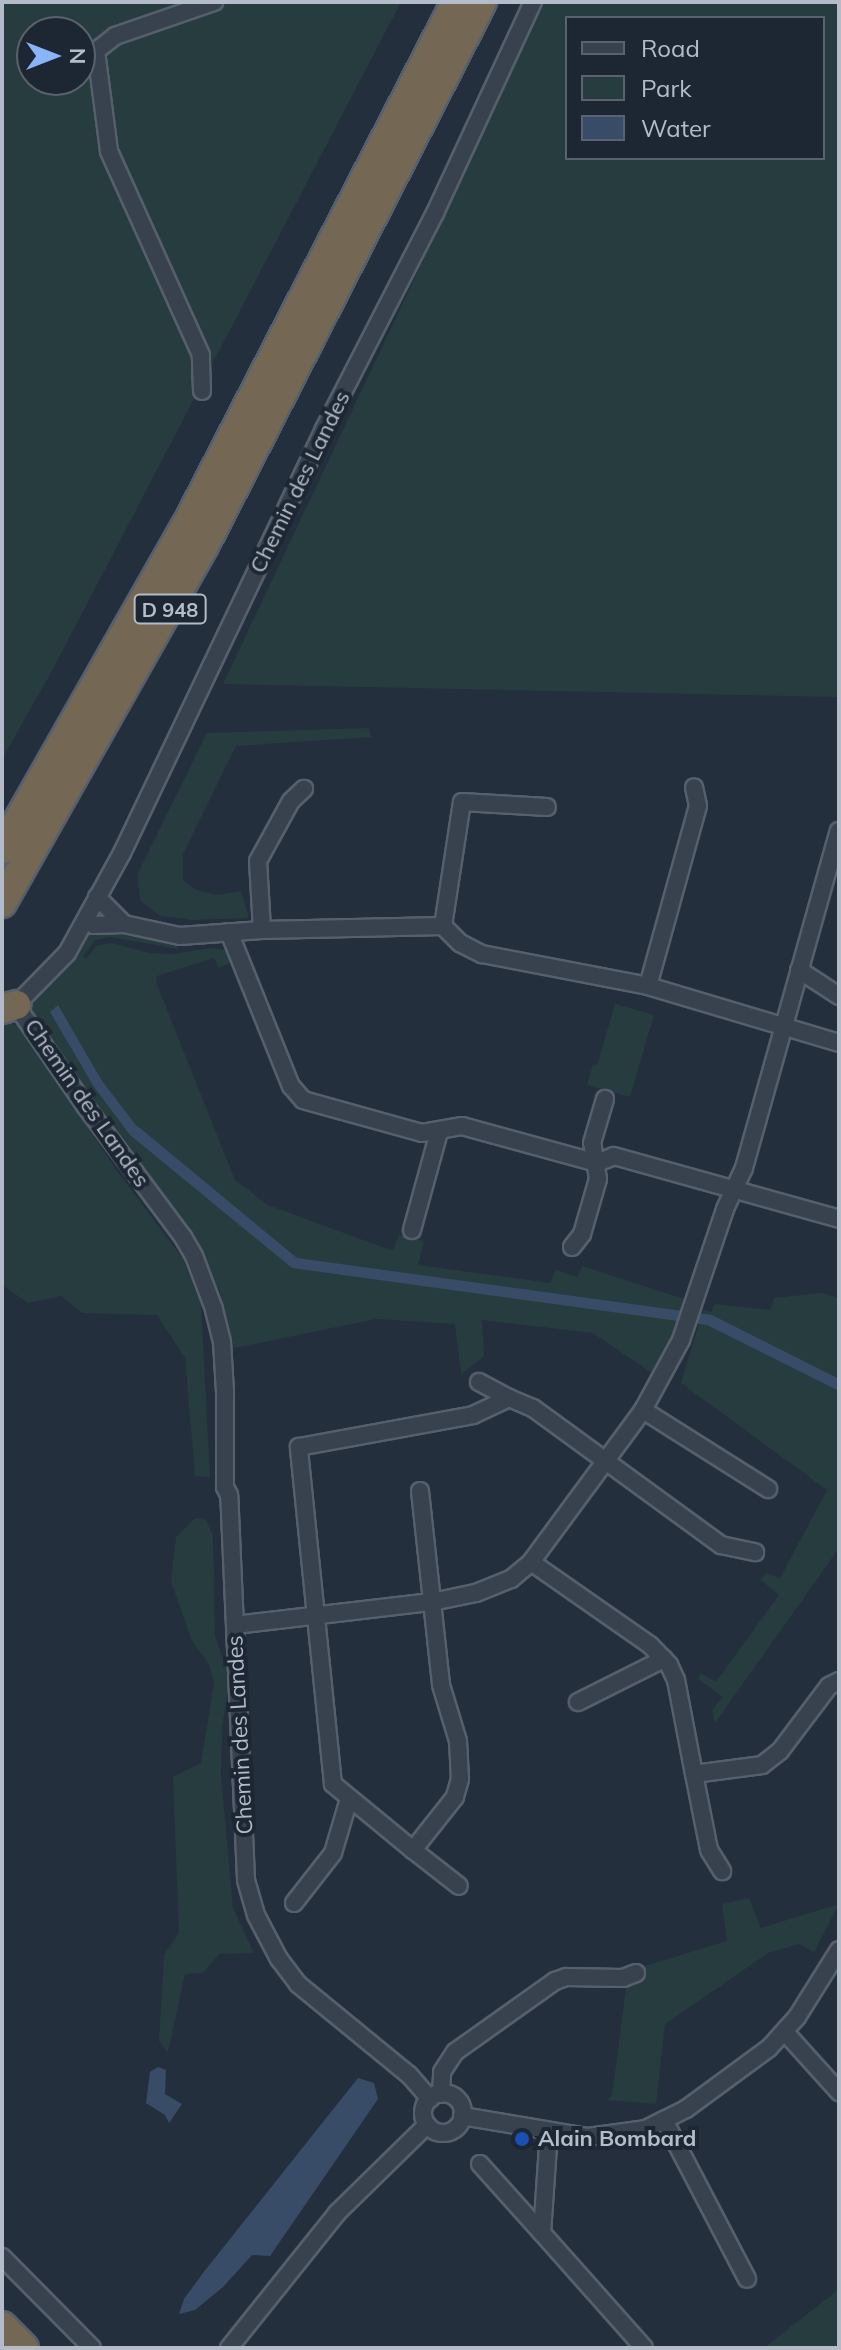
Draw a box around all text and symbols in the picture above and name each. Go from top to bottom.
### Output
north arrow [16,16,96,96]
legend [565,16,825,160]
text: Road [641,33,700,63]
text: N [64,48,92,64]
text: Park [641,73,692,103]
text: Water [641,113,711,143]
street label: Chemin des Landes [245,387,355,577]
road number: D 948 [132,593,208,625]
street label: Chemin des Landes [19,1014,155,1192]
street label: Chemin des Landes [222,1635,258,1835]
place label: Alain Bombard [538,2126,696,2152]
marker: Alain Bombard [513,2130,531,2148]

